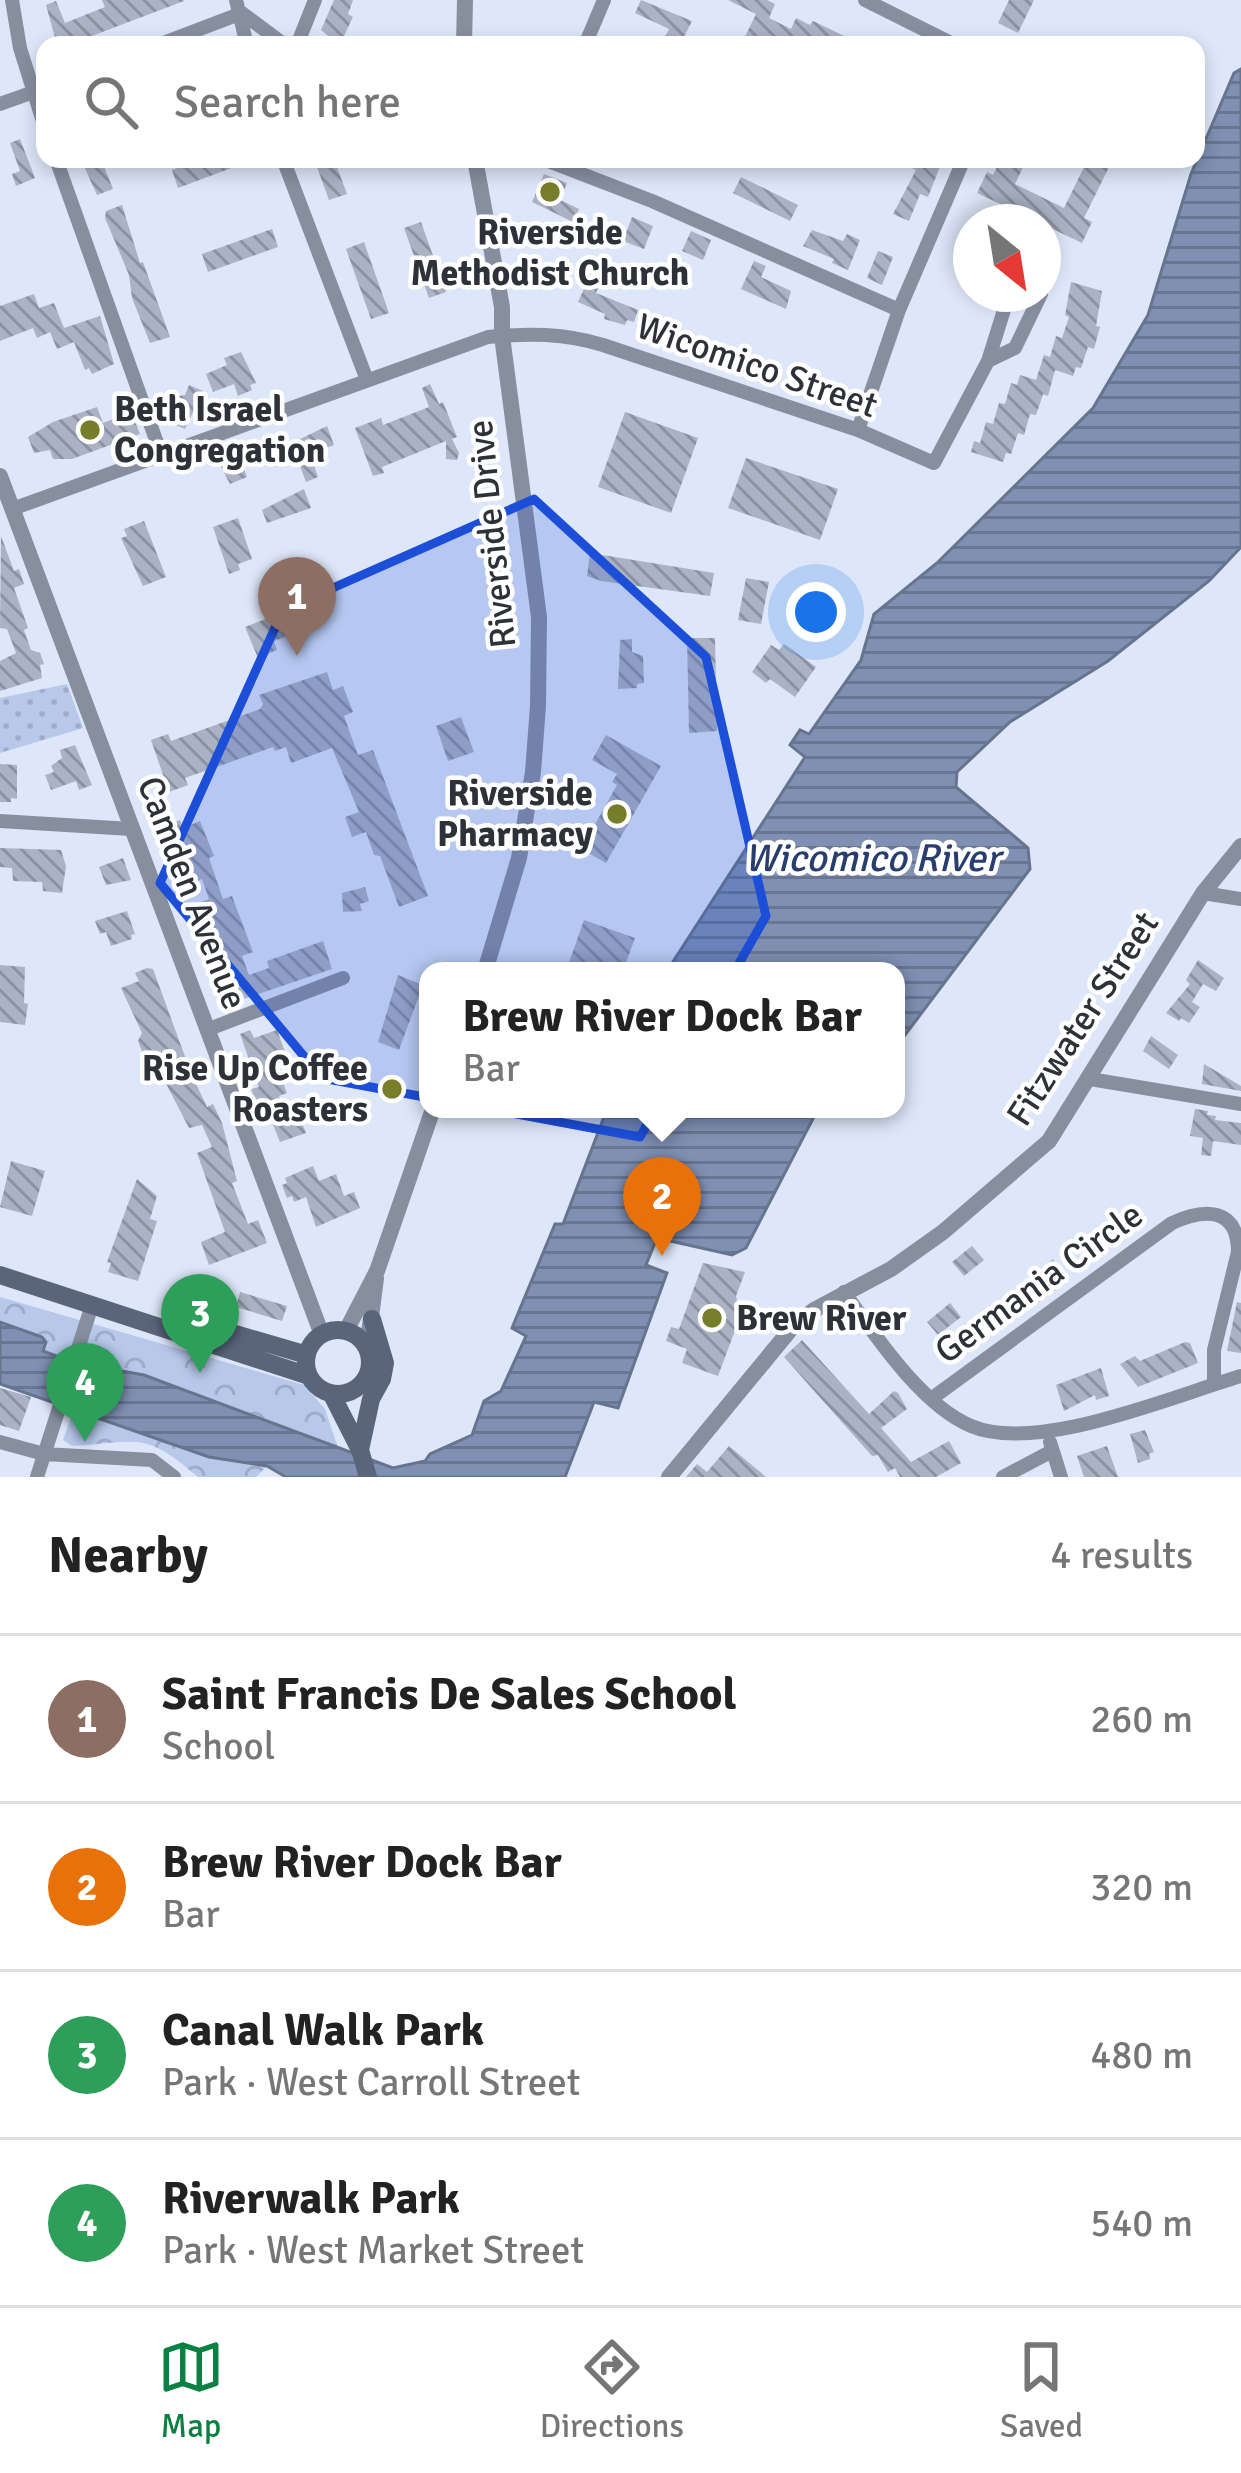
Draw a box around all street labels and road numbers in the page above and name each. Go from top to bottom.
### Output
street label: Wicomico Street [631,304,883,428]
street label: Riverside Drive [458,418,526,650]
street label: Camden Avenue [127,770,257,1016]
street label: Fitzwater Street [997,903,1169,1135]
street label: Germania Circle [926,1192,1152,1374]

